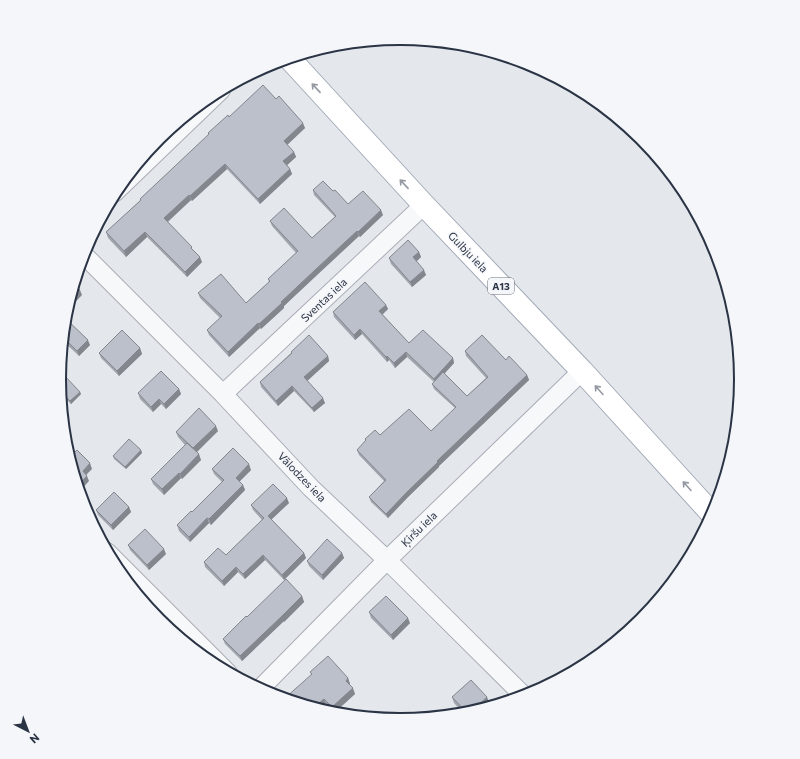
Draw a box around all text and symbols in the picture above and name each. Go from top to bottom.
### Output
one-way arrow [312,83,321,93]
one-way arrow [399,179,409,189]
street label: Gulbju iela [446,229,491,275]
street label: Sventas iela [298,275,349,324]
road number: A13 [488,278,514,294]
one-way arrow [595,385,604,395]
street label: Vālodzes iela [275,449,329,504]
one-way arrow [682,481,691,492]
street label: Ķiršu iela [398,508,441,550]
north arrow [8,711,48,751]
text: N [28,731,42,746]

